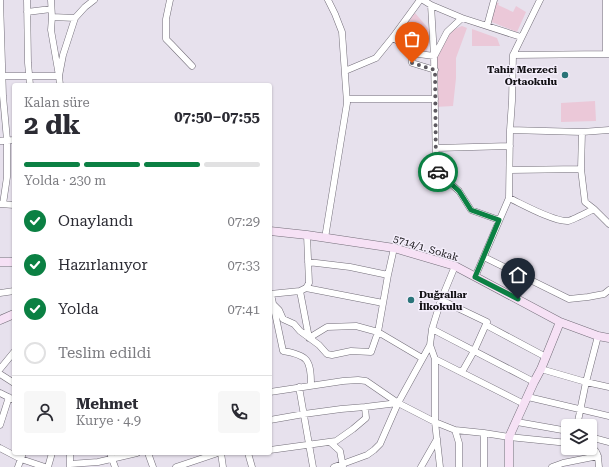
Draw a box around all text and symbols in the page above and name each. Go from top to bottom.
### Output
pin [395,22,429,63]
icon: bag [401,28,423,50]
place label: Tahir Merzeci Ortaokulu [487,64,558,87]
marker: Tahir Merzeci Ortaokulu [560,70,570,80]
text: Kalan süre [24,95,90,110]
text: 07:50–07:55 [174,108,260,126]
text: 2 dk [24,110,80,140]
courier [418,152,458,192]
icon: car [427,161,449,183]
text: Yolda · 230 m [24,173,106,188]
icon: check [24,210,46,232]
text: Onaylandı [58,212,133,230]
text: 07:29 [228,214,260,229]
street label: 5714/1. Sokak [392,233,461,263]
icon: check [24,254,46,276]
text: Hazırlanıyor [58,256,148,274]
text: 07:33 [228,258,260,273]
pin [501,258,535,299]
icon: home [507,264,529,286]
place label: Duğrallar İlkokulu [419,289,468,312]
marker: Duğrallar İlkokulu [406,295,416,305]
icon: check [24,298,46,320]
text: Yolda [58,300,99,318]
text: 07:41 [228,302,260,317]
text: Teslim edildi [58,344,151,362]
button: person [24,391,66,433]
button: phone [218,391,260,433]
text: Mehmet [76,395,138,413]
text: Kurye · 4.9 [76,413,141,428]
map controls [561,419,597,455]
button: layers [561,419,597,455]

